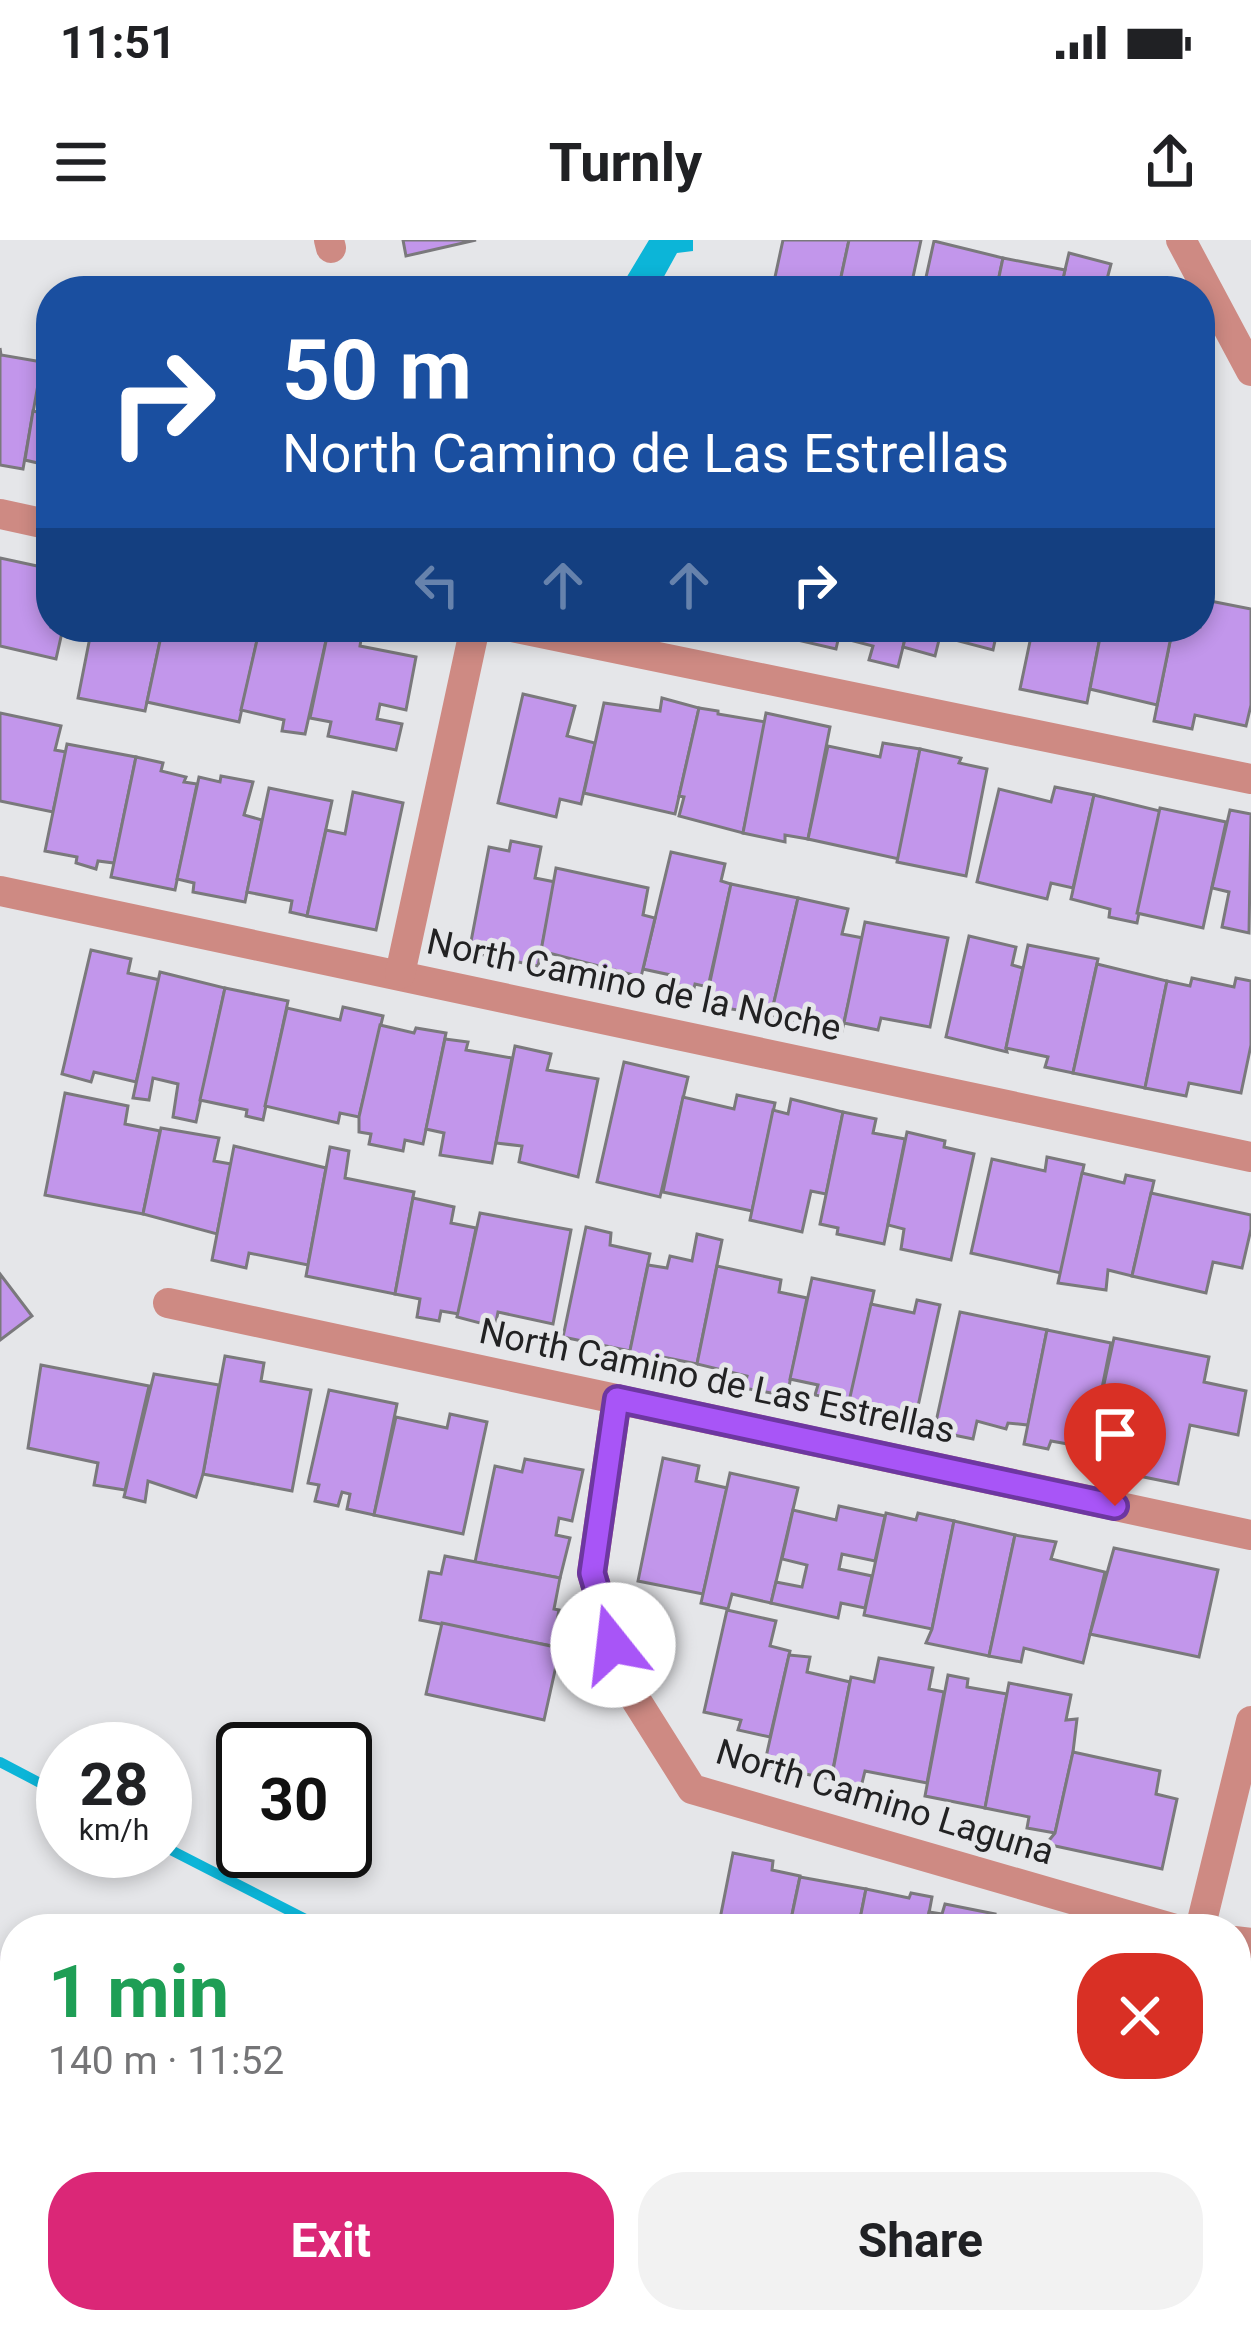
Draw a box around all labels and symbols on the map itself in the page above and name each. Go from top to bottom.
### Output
street label: North Camino de la Noche [423,921,845,1049]
street label: North Camino de Las Estrellas [476,1310,958,1452]
pin [1064,1383,1166,1506]
position arrow [550,1582,676,1708]
speed limit sign: 30 [216,1722,372,1878]
street label: North Camino Laguna [711,1731,1059,1873]

